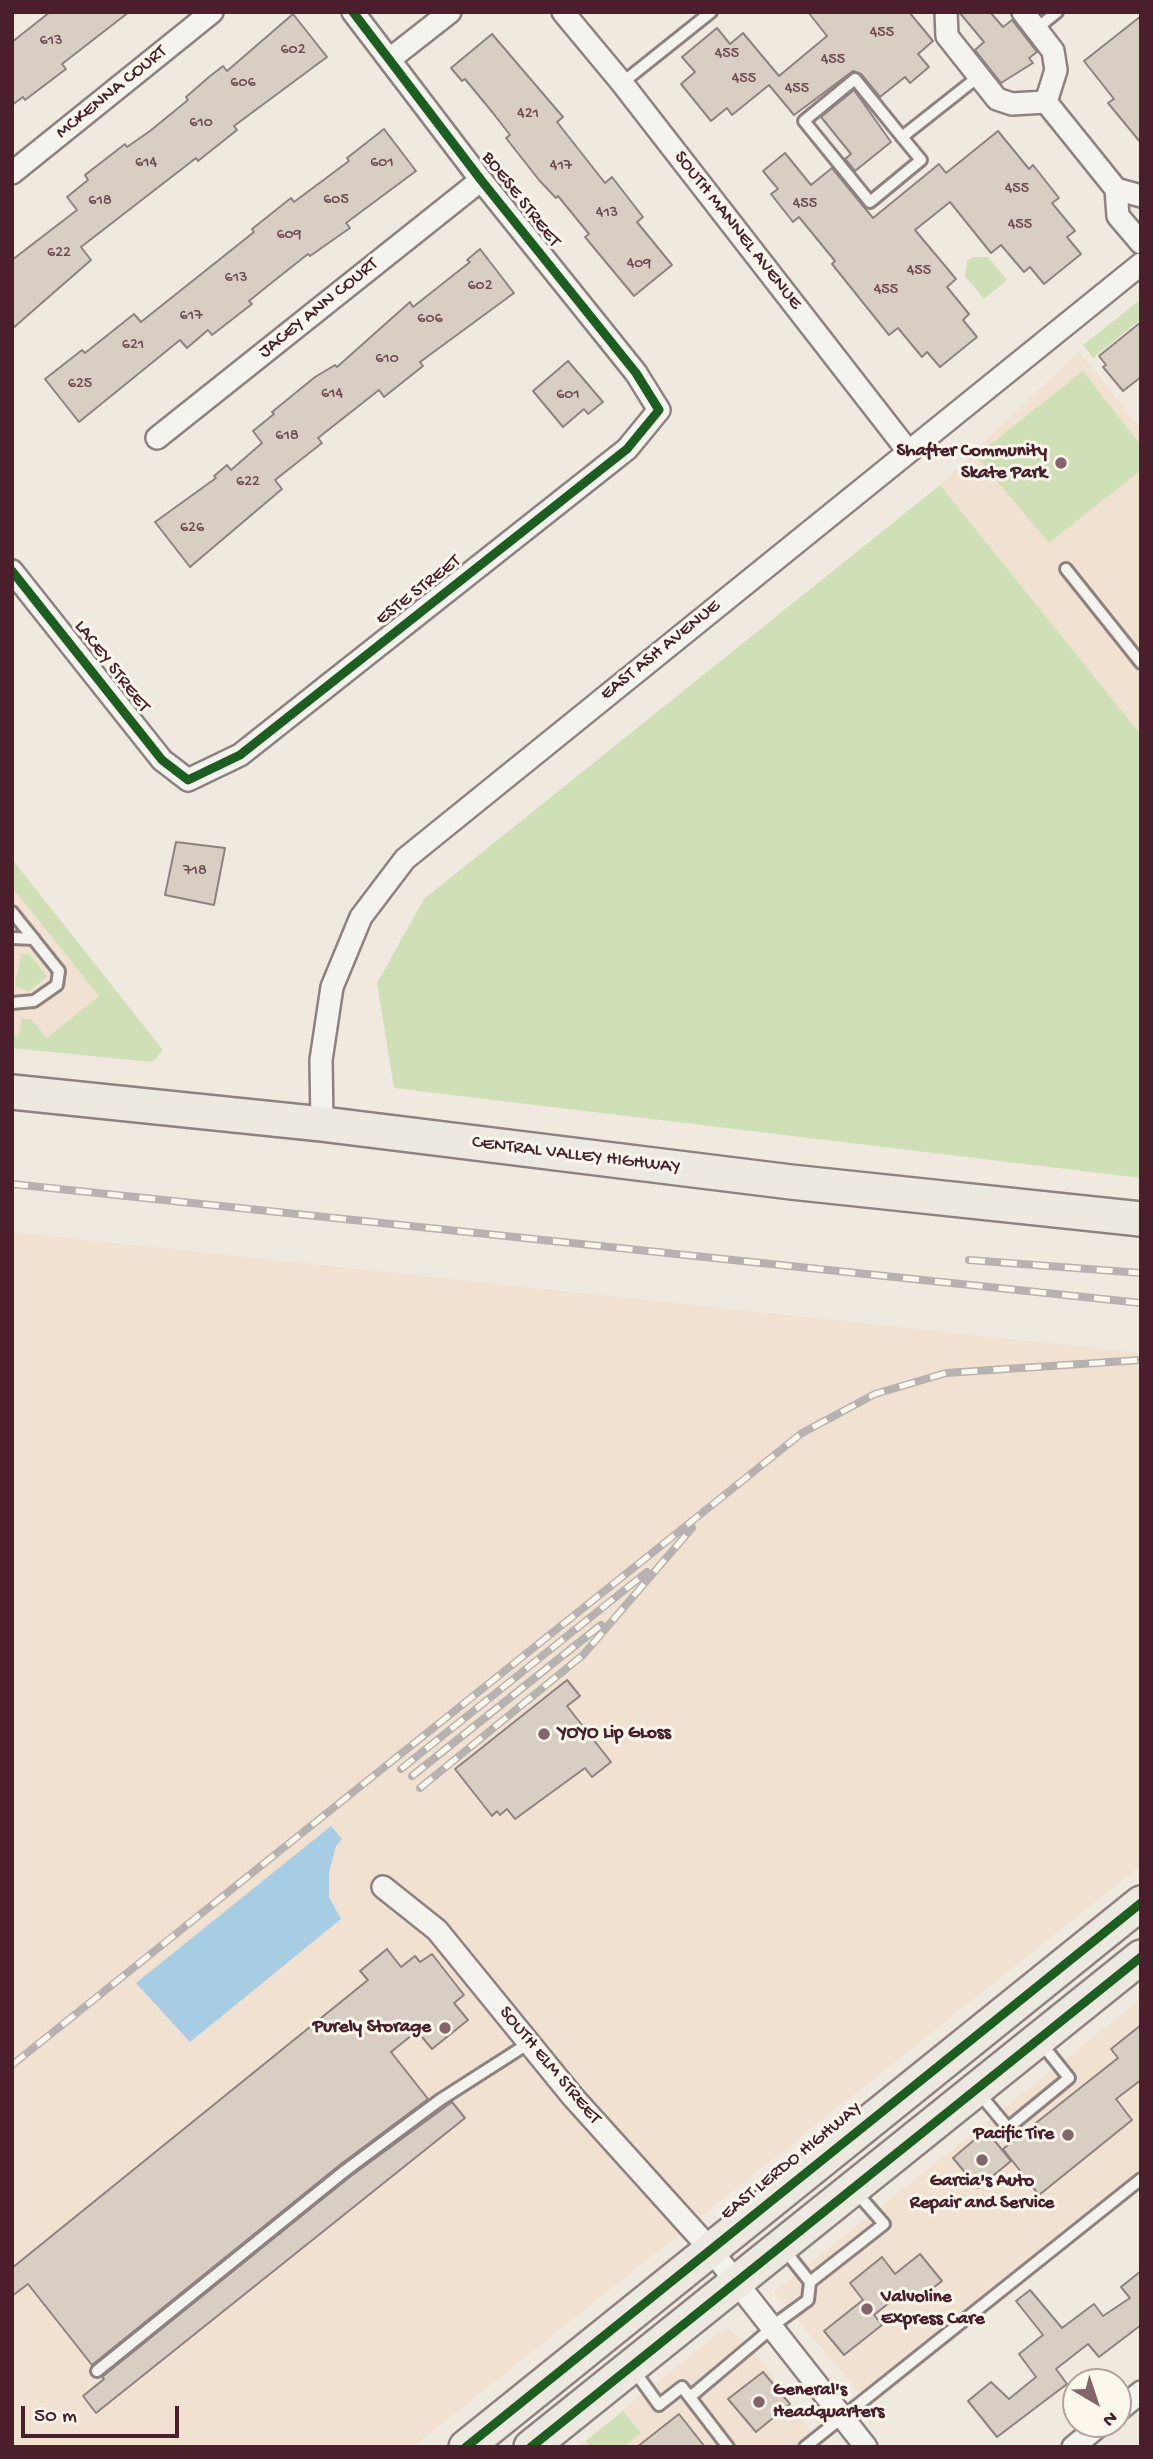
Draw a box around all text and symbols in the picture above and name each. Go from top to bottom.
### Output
house number: 455 [870,24,894,44]
house number: 613 [40,32,62,52]
street label: MCKENNA COURT [52,41,172,145]
house number: 602 [280,41,306,61]
house number: 455 [715,45,739,65]
house number: 455 [821,51,845,71]
house number: 455 [732,70,756,90]
house number: 606 [230,74,256,94]
house number: 455 [785,80,809,100]
house number: 421 [517,105,539,125]
house number: 610 [189,114,213,134]
street label: SOUTH MANNEL AVENUE [668,147,806,315]
street label: BOESE STREET [476,148,564,252]
house number: 614 [135,154,157,174]
house number: 601 [370,154,394,174]
house number: 417 [550,157,572,177]
house number: 455 [1005,180,1029,200]
house number: 605 [323,191,349,211]
house number: 618 [88,192,112,212]
house number: 455 [793,195,817,215]
house number: 413 [596,204,618,224]
house number: 455 [1008,216,1032,236]
house number: 609 [276,226,302,246]
house number: 622 [47,244,71,264]
street label: JACEY ANN COURT [255,254,383,364]
house number: 409 [627,255,651,275]
house number: 455 [907,262,931,282]
house number: 613 [225,269,247,289]
house number: 602 [467,277,493,297]
house number: 455 [874,281,898,301]
house number: 617 [180,307,202,327]
house number: 606 [417,310,443,330]
house number: 621 [122,336,144,356]
house number: 610 [375,350,399,370]
house number: 625 [68,375,92,395]
house number: 614 [321,385,343,405]
house number: 601 [556,386,580,406]
house number: 618 [275,427,299,447]
place label: Shafter Community Skate Park [897,441,1047,485]
marker: Shafter Community Skate Park [1053,455,1069,471]
house number: 622 [236,473,260,493]
house number: 626 [180,519,204,539]
street label: ESTE STREET [372,551,466,631]
street label: EAST ASH AVENUE [596,596,726,706]
street label: LACEY STREET [68,616,154,718]
house number: 718 [183,862,207,882]
street label: CENTRAL VALLEY HIGHWAY [471,1132,681,1180]
place label: YOYO Lip GLoss [558,1723,671,1745]
marker: YOYO Lip GLoss [536,1726,552,1742]
street label: SOUTH ELM STREET [493,2002,605,2130]
place label: Purely Storage [313,2017,431,2039]
marker: Purely Storage [437,2020,453,2036]
street label: EAST LERDO HIGHWAY [717,2098,867,2226]
place label: Pacific Tire [974,2124,1054,2146]
marker: Pacific Tire [1060,2127,1076,2143]
marker: Garcia's Auto Repair and Service [974,2152,990,2168]
place label: Garcia's Auto Repair and Service [910,2171,1054,2215]
place label: Valvoline Express Care [881,2287,985,2331]
marker: Valvoline Express Care [859,2301,875,2317]
north arrow [1062,2368,1132,2438]
place label: General's Headquarters [773,2380,884,2424]
scale bar [24,2392,182,2436]
marker: General's Headquarters [751,2394,767,2410]
text: 50 m [34,2405,77,2430]
text: N [1097,2405,1121,2431]

